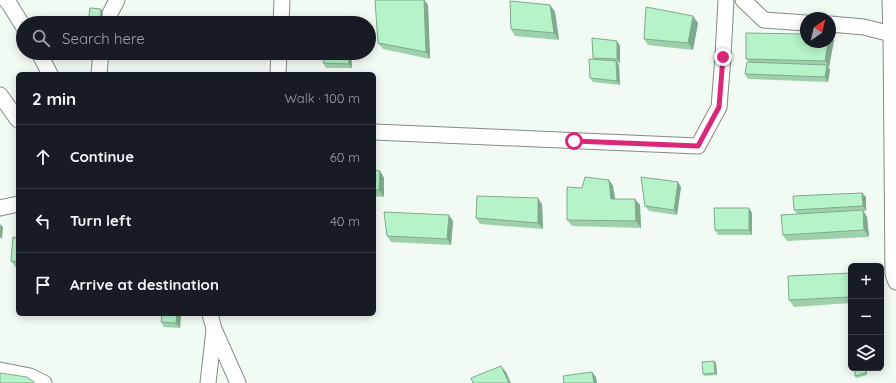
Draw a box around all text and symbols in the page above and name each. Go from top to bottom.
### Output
north arrow [800,12,836,48]
search box [16,16,376,60]
icon: search [30,27,52,49]
text: Search here [62,29,145,48]
route end [714,48,732,66]
text: 2 min [32,88,76,109]
text: Walk · 100 m [284,90,360,106]
route start [565,132,583,150]
icon: ahead [32,146,54,168]
text: Continue [70,147,134,166]
text: 60 m [330,149,360,165]
icon: left [32,210,54,232]
text: Turn left [70,211,132,230]
text: 40 m [330,213,360,229]
map controls [848,263,884,371]
button: + [848,263,884,299]
icon: arrive [32,274,54,296]
text: Arrive at destination [70,275,219,294]
button: − [848,299,884,335]
button: layers [848,335,884,371]

